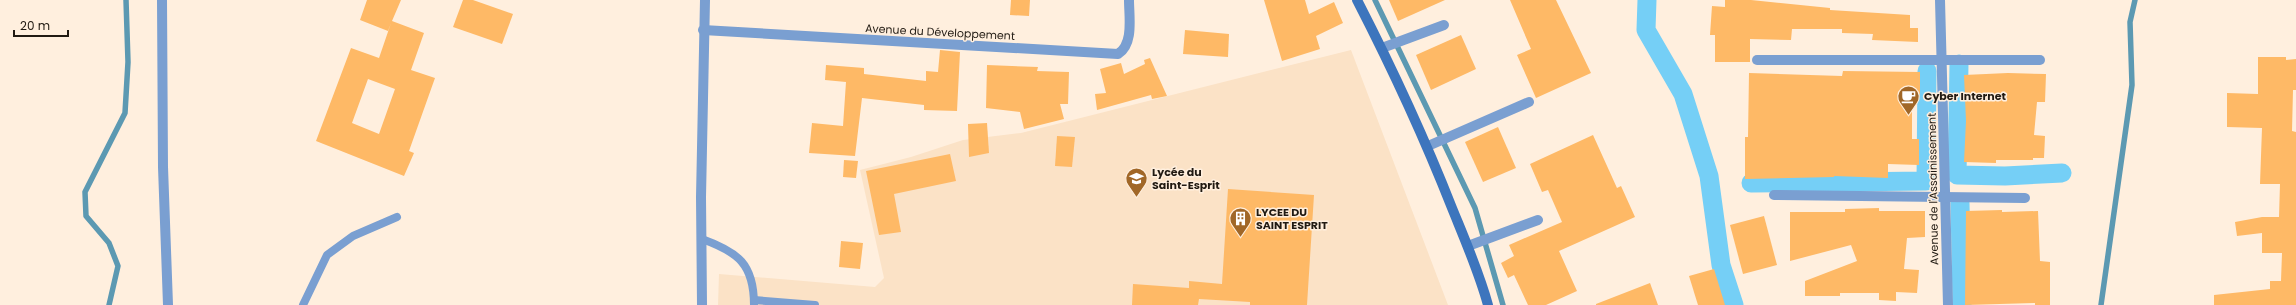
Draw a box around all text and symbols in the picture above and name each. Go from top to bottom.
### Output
scale bar [14,12,68,38]
text: 20 m [20,17,50,34]
street label: Avenue du Développement [865,20,1015,44]
cafe icon: Cyber Internet [1895,83,1921,116]
place label: Cyber Internet [1924,88,2006,104]
street label: Avenue de l'Assainissement [1924,113,1942,265]
place label: Lycée du Saint-Esprit [1152,164,1220,193]
school or university icon: Lycée du Saint-Esprit [1123,165,1149,198]
place label: LYCEE DU SAINT ESPRIT [1256,204,1328,233]
building icon: LYCEE DU SAINT ESPRIT [1228,205,1254,238]

